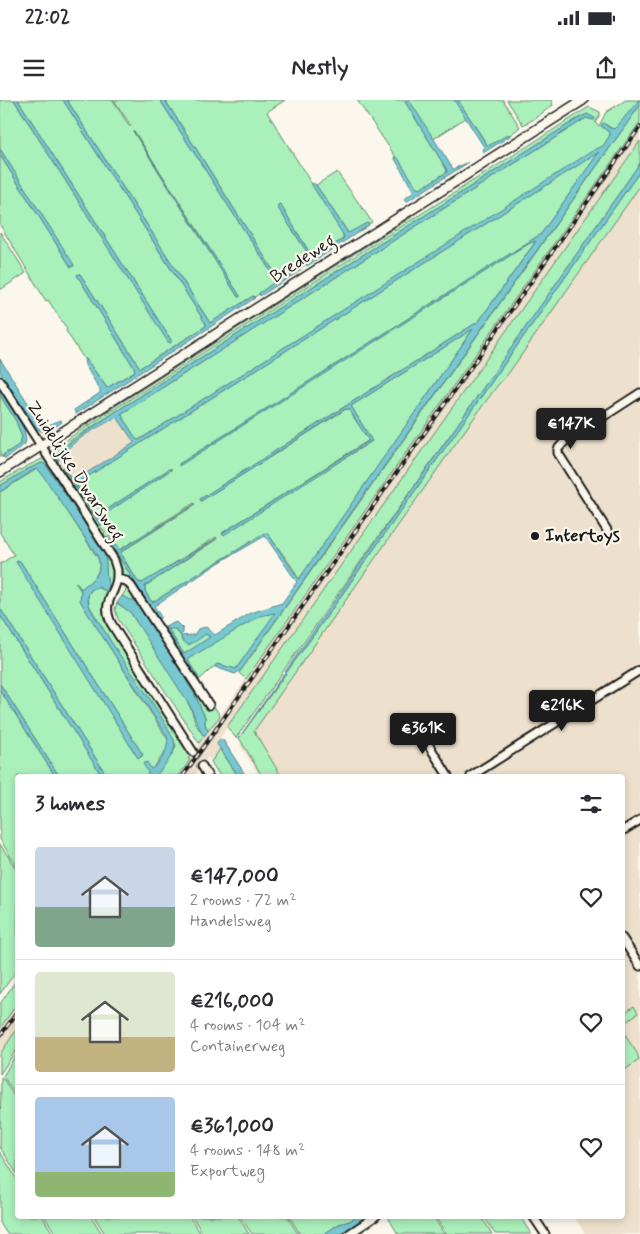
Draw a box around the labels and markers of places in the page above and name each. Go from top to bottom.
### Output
pin: €147K [536,408,606,450]
place label: Intertoys [545,524,620,548]
marker: Intertoys [529,530,541,542]
pin: €216K [527,690,597,732]
pin: €361K [388,712,458,755]

